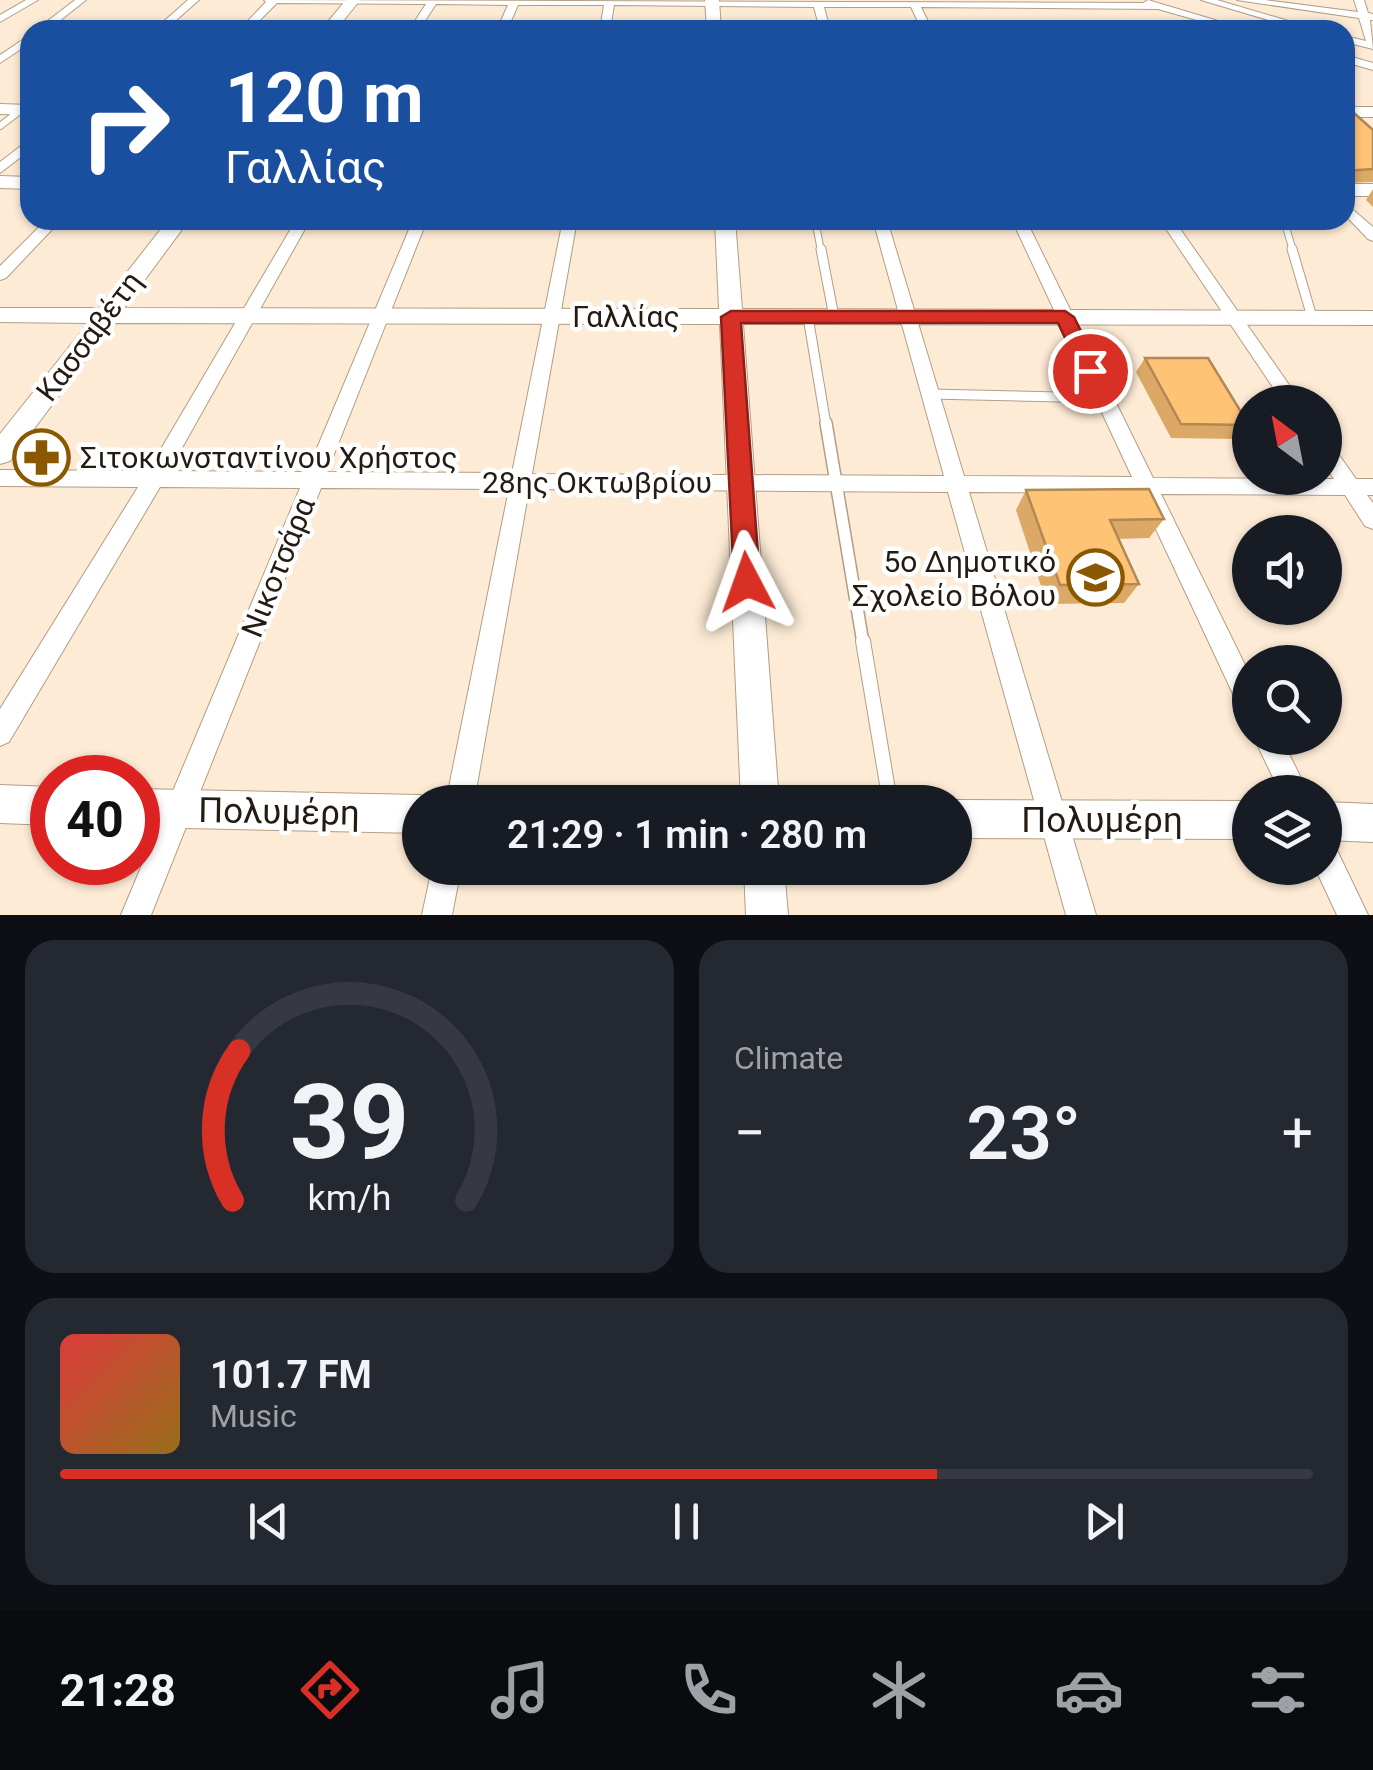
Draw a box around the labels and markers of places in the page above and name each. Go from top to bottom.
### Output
pin [1048,329,1133,414]
pharmacy icon: Σιτοκωνσταντίνου Χρήστος [11,427,71,487]
place label: Σιτοκωνσταντίνου Χρήστος [80,440,457,475]
place label: 5ο Δημοτικό Σχολείο Βόλου [852,544,1056,613]
school or university icon: 5ο Δημοτικό Σχολείο Βόλου [1065,548,1125,608]

